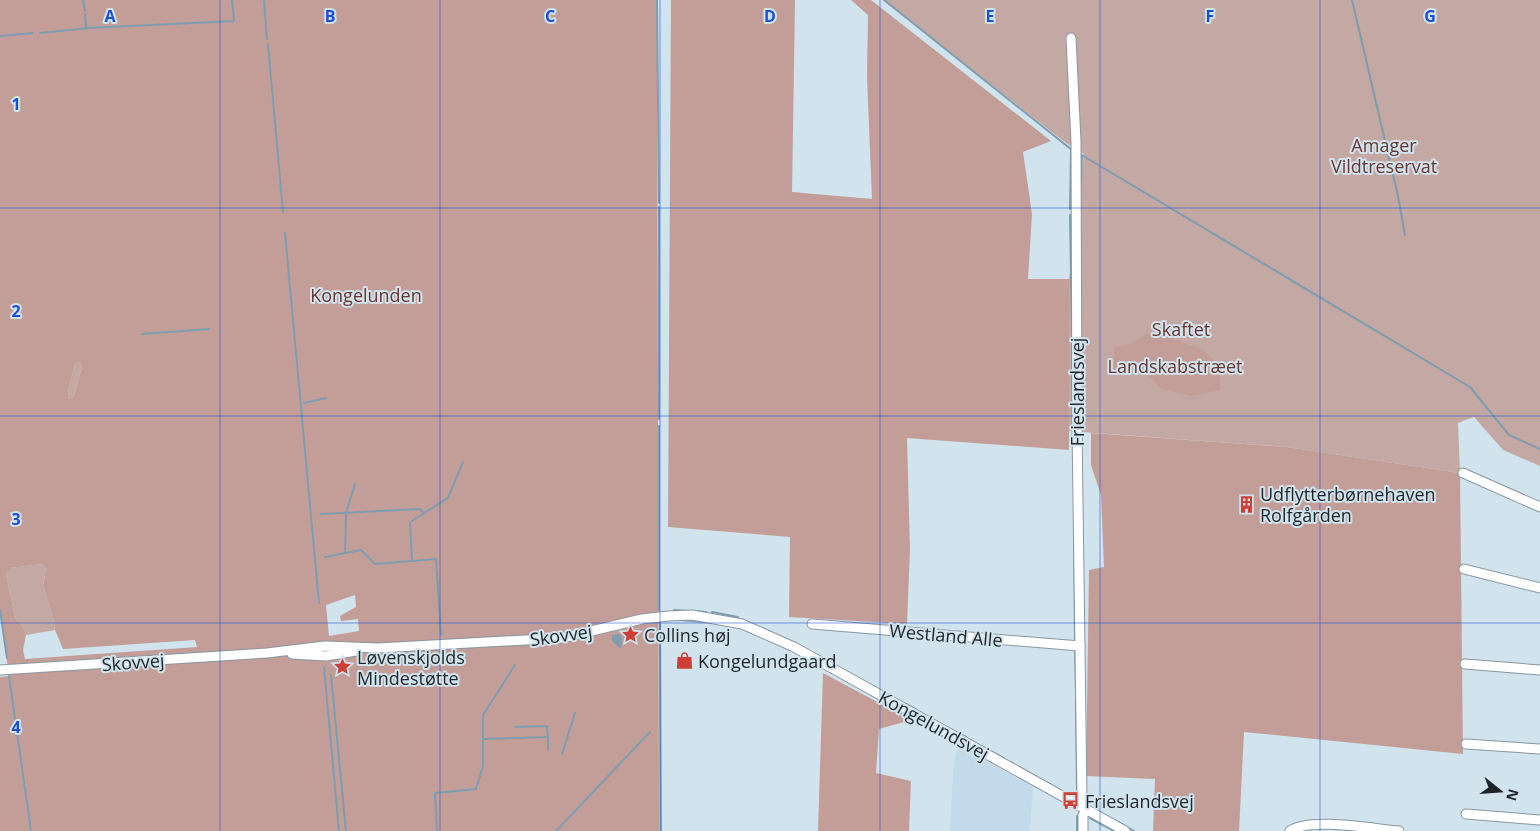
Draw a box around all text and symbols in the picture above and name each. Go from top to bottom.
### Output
text: A [104,5,116,27]
text: B [325,5,335,27]
text: C [545,5,555,27]
text: D [764,5,776,27]
text: E [986,5,995,27]
text: F [1206,5,1214,27]
text: G [1424,5,1436,27]
text: 1 [11,93,21,115]
park label: Amager Vildtreservat [1331,133,1437,178]
park label: Kongelunden [310,283,422,307]
text: 2 [11,300,21,322]
park label: Skaftet [1152,317,1210,341]
street label: Frieslandsvej [1065,338,1089,446]
park label: Landskabstræet [1108,354,1242,378]
place label: Udflytterbørnehaven Rolfgården [1260,482,1436,527]
building icon: Udflytterbørnehaven Rolfgården [1236,494,1256,514]
text: 3 [11,508,21,530]
street label: Westland Alle [888,618,1004,652]
street label: Skovvej [528,619,594,651]
place label: Collins høj [644,623,731,647]
place icon: Collins høj [620,625,640,645]
place label: Løvenskjolds Mindestøtte [357,645,465,690]
street label: Skovvej [101,648,165,676]
place label: Kongelundgaard [698,649,837,673]
shop icon: Kongelundgaard [674,651,694,671]
place icon: Løvenskjolds Mindestøtte [333,657,353,677]
street label: Kongelundsvej [875,685,993,765]
text: 4 [11,716,21,738]
north arrow [1475,766,1525,816]
text: N [1502,787,1524,803]
place label: Frieslandsvej [1085,789,1194,813]
bus stop icon: Frieslandsvej [1061,791,1081,811]

